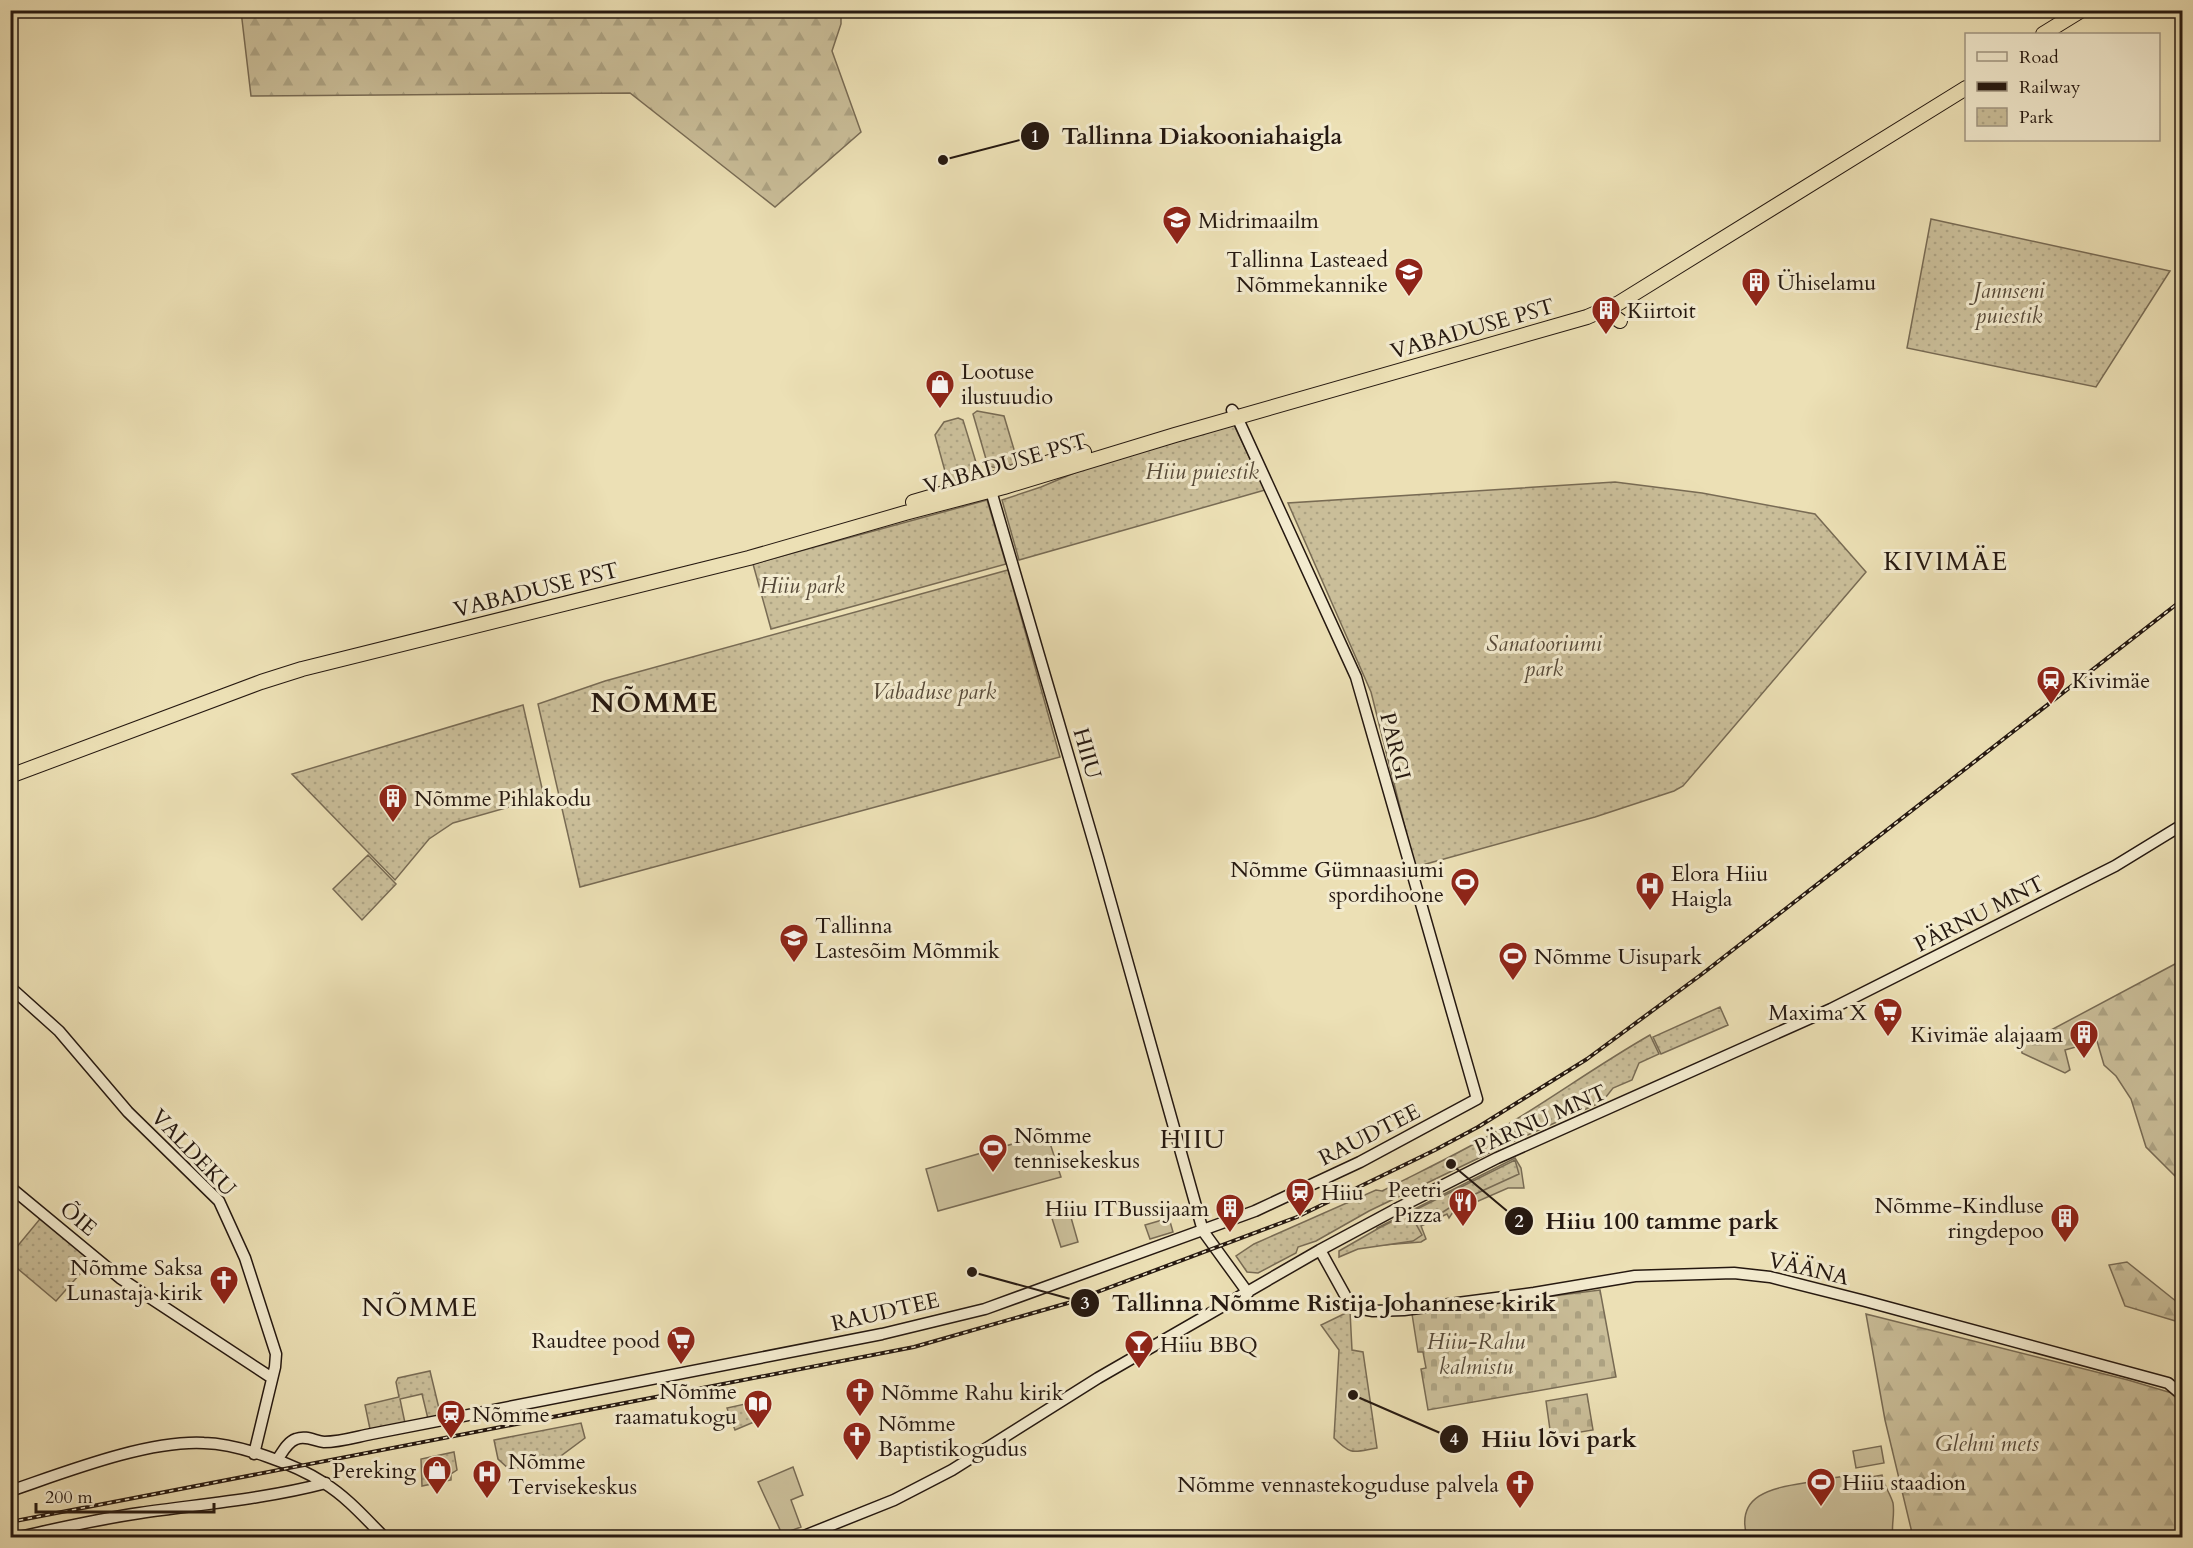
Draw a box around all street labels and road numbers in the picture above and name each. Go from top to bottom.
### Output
street label: VABADUSE PST [1387,291,1558,367]
street label: VABADUSE PST [920,426,1091,502]
street label: VABADUSE PST [451,555,622,625]
street label: PARGI [1372,709,1418,783]
street label: HIIU [1066,724,1109,782]
street label: PÄRNU MNT [1909,868,2050,960]
street label: PÄRNU MNT [1469,1077,1611,1163]
street label: RAUDTEE [1314,1097,1425,1173]
street label: VALDEKU [144,1102,243,1203]
street label: ÕIE [53,1194,103,1243]
street label: VÄÄNA [1766,1245,1852,1293]
street label: RAUDTEE [828,1285,942,1339]

